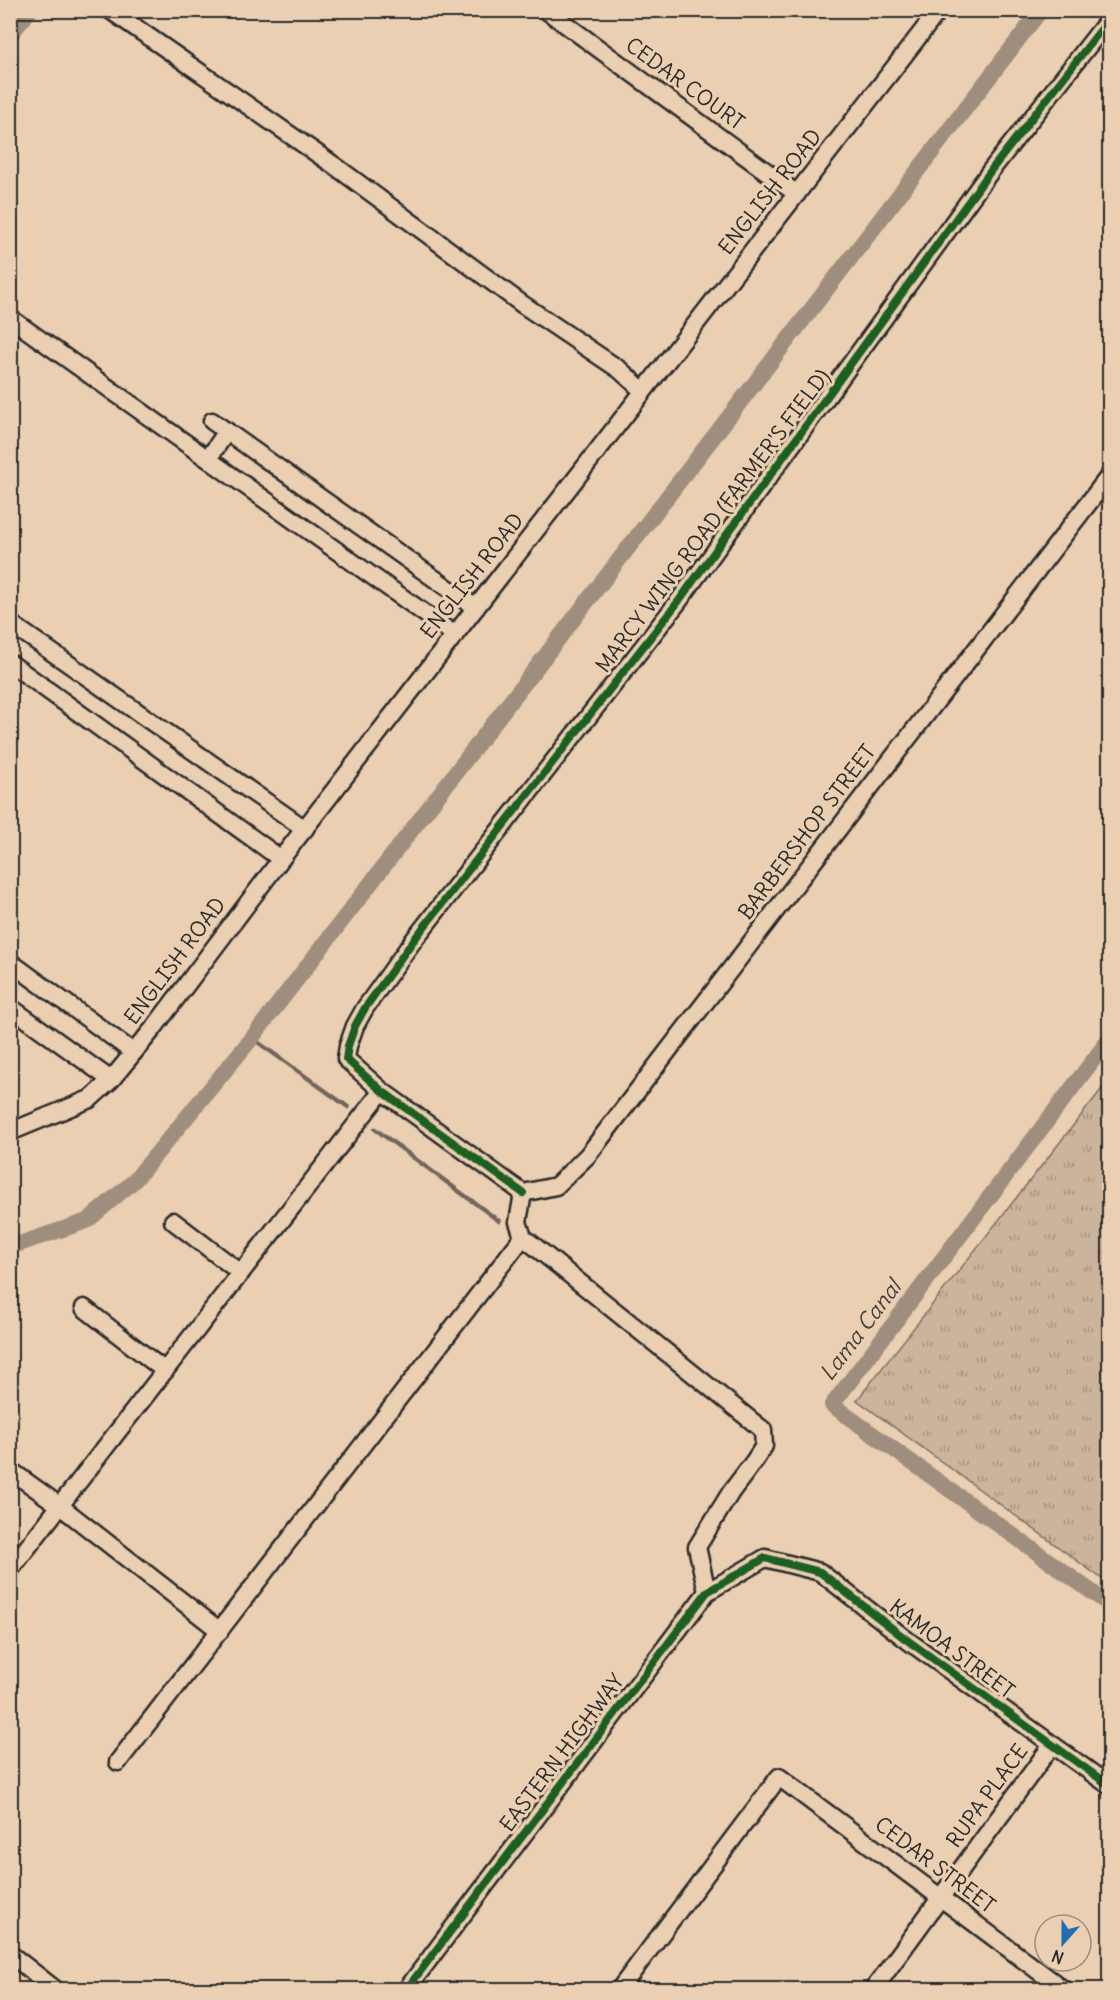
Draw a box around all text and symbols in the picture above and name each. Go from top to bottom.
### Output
street label: CEDAR COURT [620,31,750,136]
street label: ENGLISH ROAD [712,123,827,260]
street label: MARCY WING ROAD (FARMER'S FIELD) [590,364,836,678]
street label: ENGLISH ROAD [414,507,529,644]
street label: BARBERSHOP STREET [732,739,881,925]
street label: ENGLISH ROAD [118,892,231,1030]
water label: Lama Canal [813,1272,909,1386]
street label: KAMOA STREET [884,1593,1020,1704]
street label: EASTERN HIGHWAY [493,1668,630,1837]
street label: RUPA PLACE [940,1739,1033,1853]
street label: CEDAR STREET [870,1810,1001,1919]
north arrow [1033,1913,1093,1973]
text: N [1049,1946,1066,1968]

